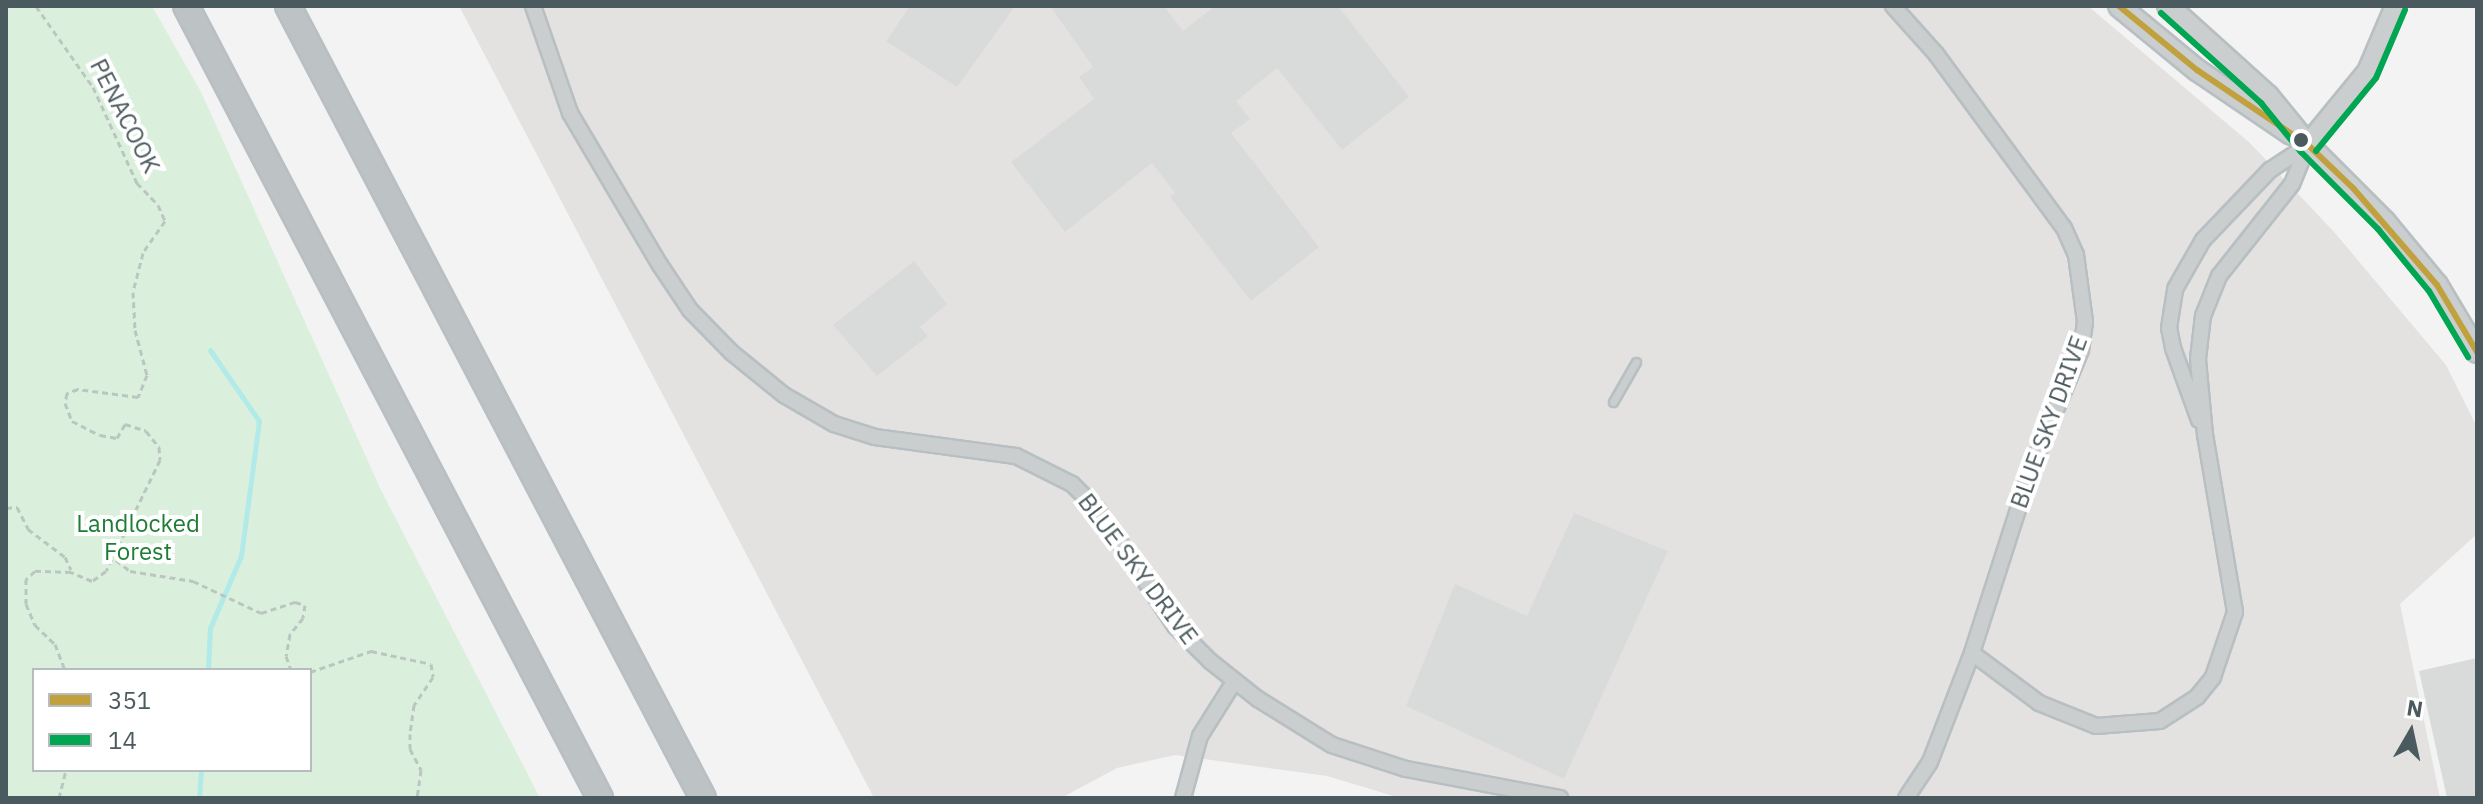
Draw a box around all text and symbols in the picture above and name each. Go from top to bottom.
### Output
street label: PENACOOK [84,54,166,178]
unlabelled marker [2293,132,2309,148]
street label: BLUE SKY DRIVE [2004,332,2094,512]
street label: BLUE SKY DRIVE [1072,488,1204,650]
park label: Landlocked Forest [76,510,200,566]
legend [32,668,312,772]
text: 351 [108,684,151,716]
north arrow [2371,692,2451,772]
text: N [2405,692,2425,723]
text: 14 [108,724,137,756]

